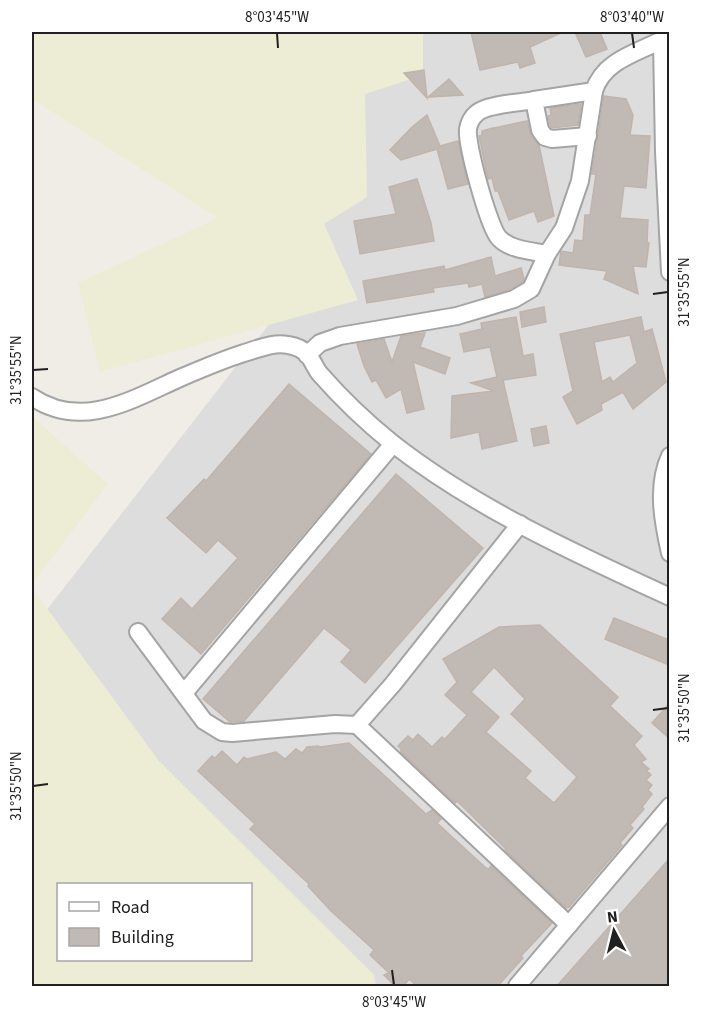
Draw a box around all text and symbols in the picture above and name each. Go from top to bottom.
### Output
text: 8°03'45"W [245,7,309,28]
text: 8°03'40"W [600,7,664,28]
text: 31°35'55"N [674,257,695,327]
text: 31°35'55"N [6,335,27,405]
text: 31°35'50"N [674,673,695,743]
text: 31°35'50"N [6,751,27,821]
legend [57,883,252,961]
text: Road [111,895,150,920]
north arrow [584,901,644,961]
text: N [606,906,619,929]
text: Building [111,925,174,950]
text: 8°03'45"W [362,992,426,1013]

